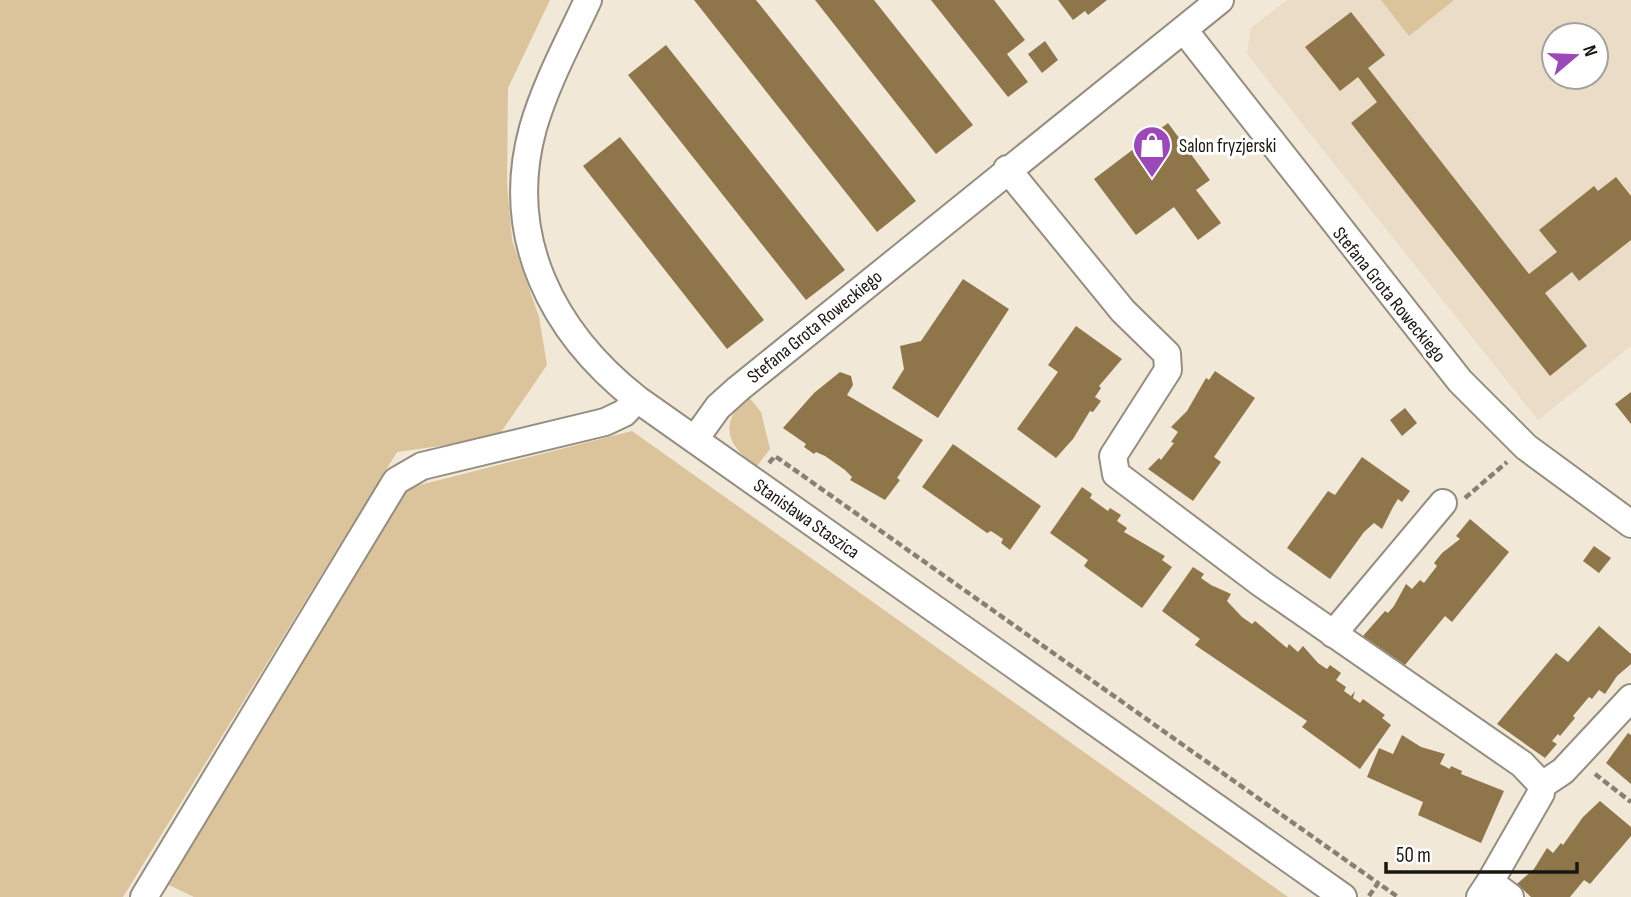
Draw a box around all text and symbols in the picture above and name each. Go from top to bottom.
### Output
north arrow [1540,21,1610,91]
text: N [1577,42,1602,59]
shop icon: Salon fryzjerski [1131,124,1173,179]
place label: Salon fryzjerski [1179,135,1276,158]
street label: Stefana Grota Roweckiego [1327,223,1450,367]
street label: Stefana Grota Roweckiego [743,266,887,389]
street label: Stanisława Staszica [749,474,863,564]
scale bar [1386,830,1577,874]
text: 50 m [1396,843,1431,868]

